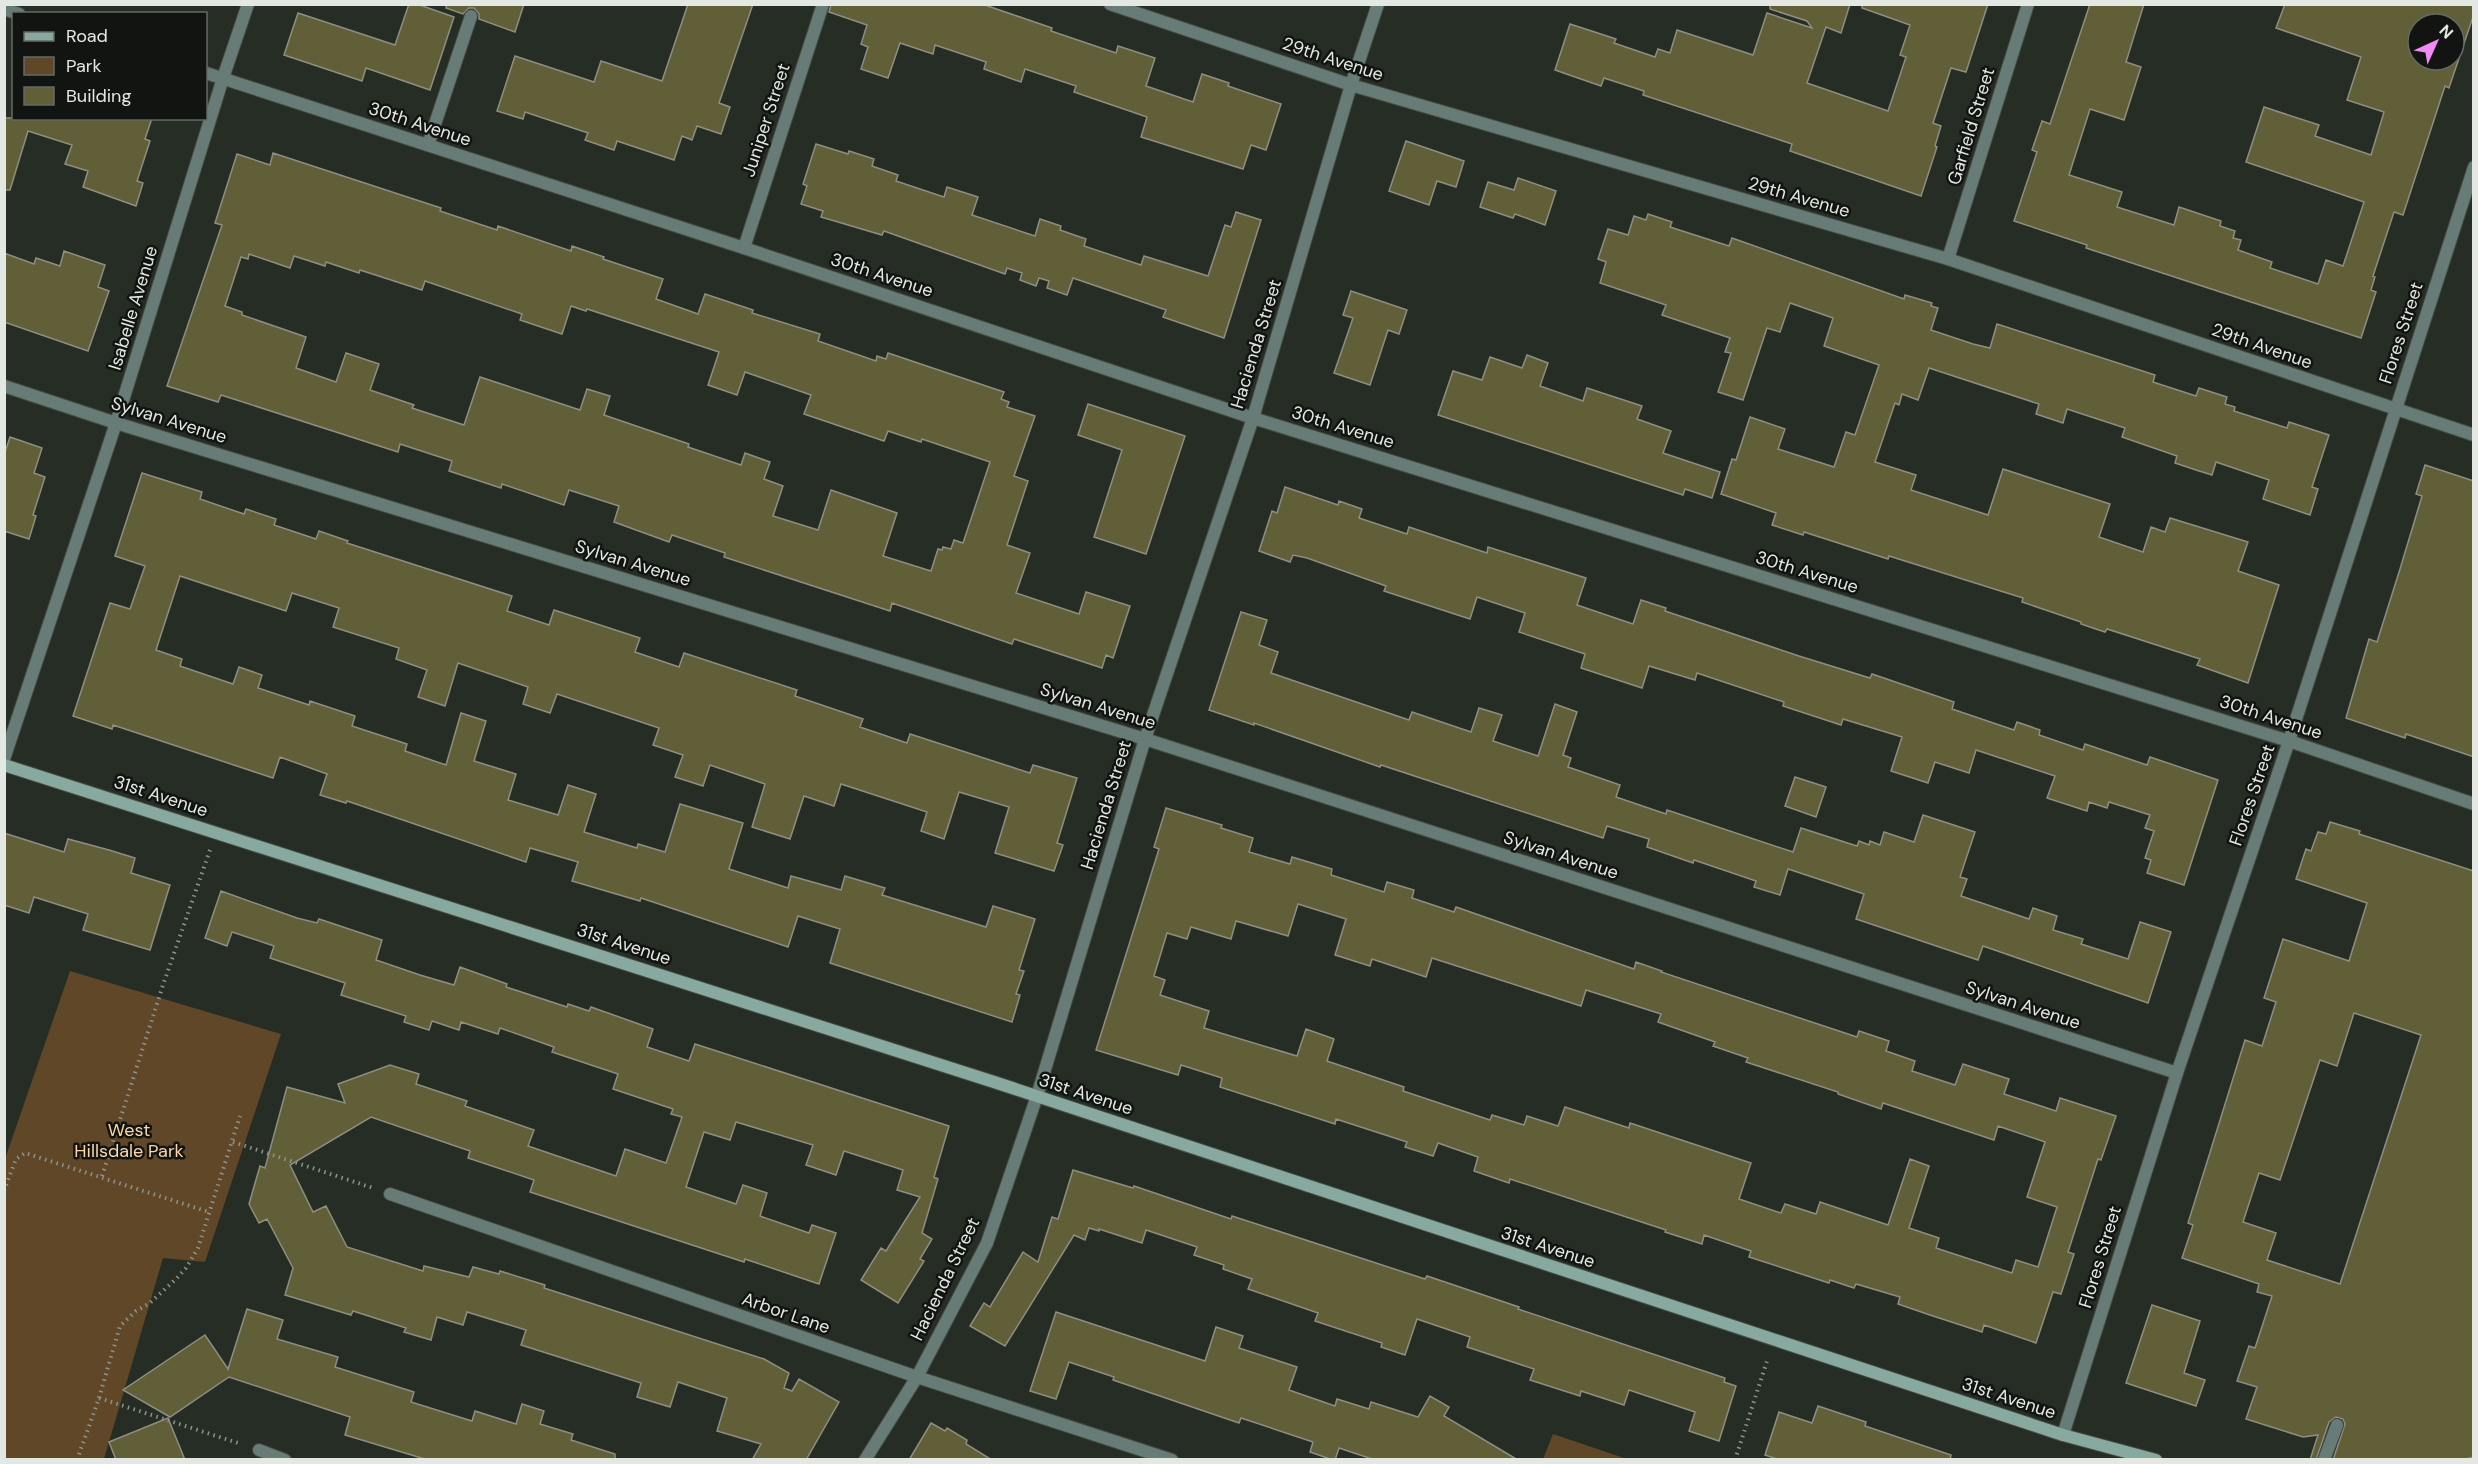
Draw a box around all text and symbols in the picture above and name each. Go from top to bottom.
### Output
legend [12,12,207,120]
north arrow [2406,12,2466,72]
text: N [2435,20,2458,43]
text: Road [66,24,108,48]
street label: 29th Avenue [1279,31,1387,87]
text: Park [66,54,102,78]
street label: Juniper Street [736,60,796,180]
street label: Garfield Street [1942,64,2000,188]
text: Building [66,84,131,108]
street label: 30th Avenue [366,96,474,152]
street label: 29th Avenue [1745,171,1853,223]
street label: Isabelle Avenue [103,243,163,373]
street label: 30th Avenue [828,247,936,303]
street label: Hacienda Street [1225,276,1287,412]
street label: Flores Street [2373,279,2429,387]
street label: 29th Avenue [2209,318,2315,374]
street label: Sylvan Avenue [108,391,230,449]
street label: 30th Avenue [1289,400,1397,454]
street label: Sylvan Avenue [572,534,694,592]
street label: 30th Avenue [1753,545,1861,599]
street label: Sylvan Avenue [1037,677,1159,735]
street label: 30th Avenue [2217,689,2325,745]
street label: Hacienda Street [1075,737,1137,873]
street label: Flores Street [2223,741,2281,849]
street label: 31st Avenue [111,770,211,822]
street label: Sylvan Avenue [1500,825,1622,885]
street label: 31st Avenue [574,918,674,970]
street label: Sylvan Avenue [1962,975,2084,1035]
street label: 31st Avenue [1036,1068,1136,1120]
park label: West Hillsdale Park [74,1118,184,1163]
street label: Flores Street [2073,1203,2127,1311]
street label: Hacienda Street [905,1213,985,1345]
street label: 31st Avenue [1498,1221,1598,1273]
street label: Arbor Lane [739,1287,833,1339]
street label: 31st Avenue [1959,1372,2059,1424]

